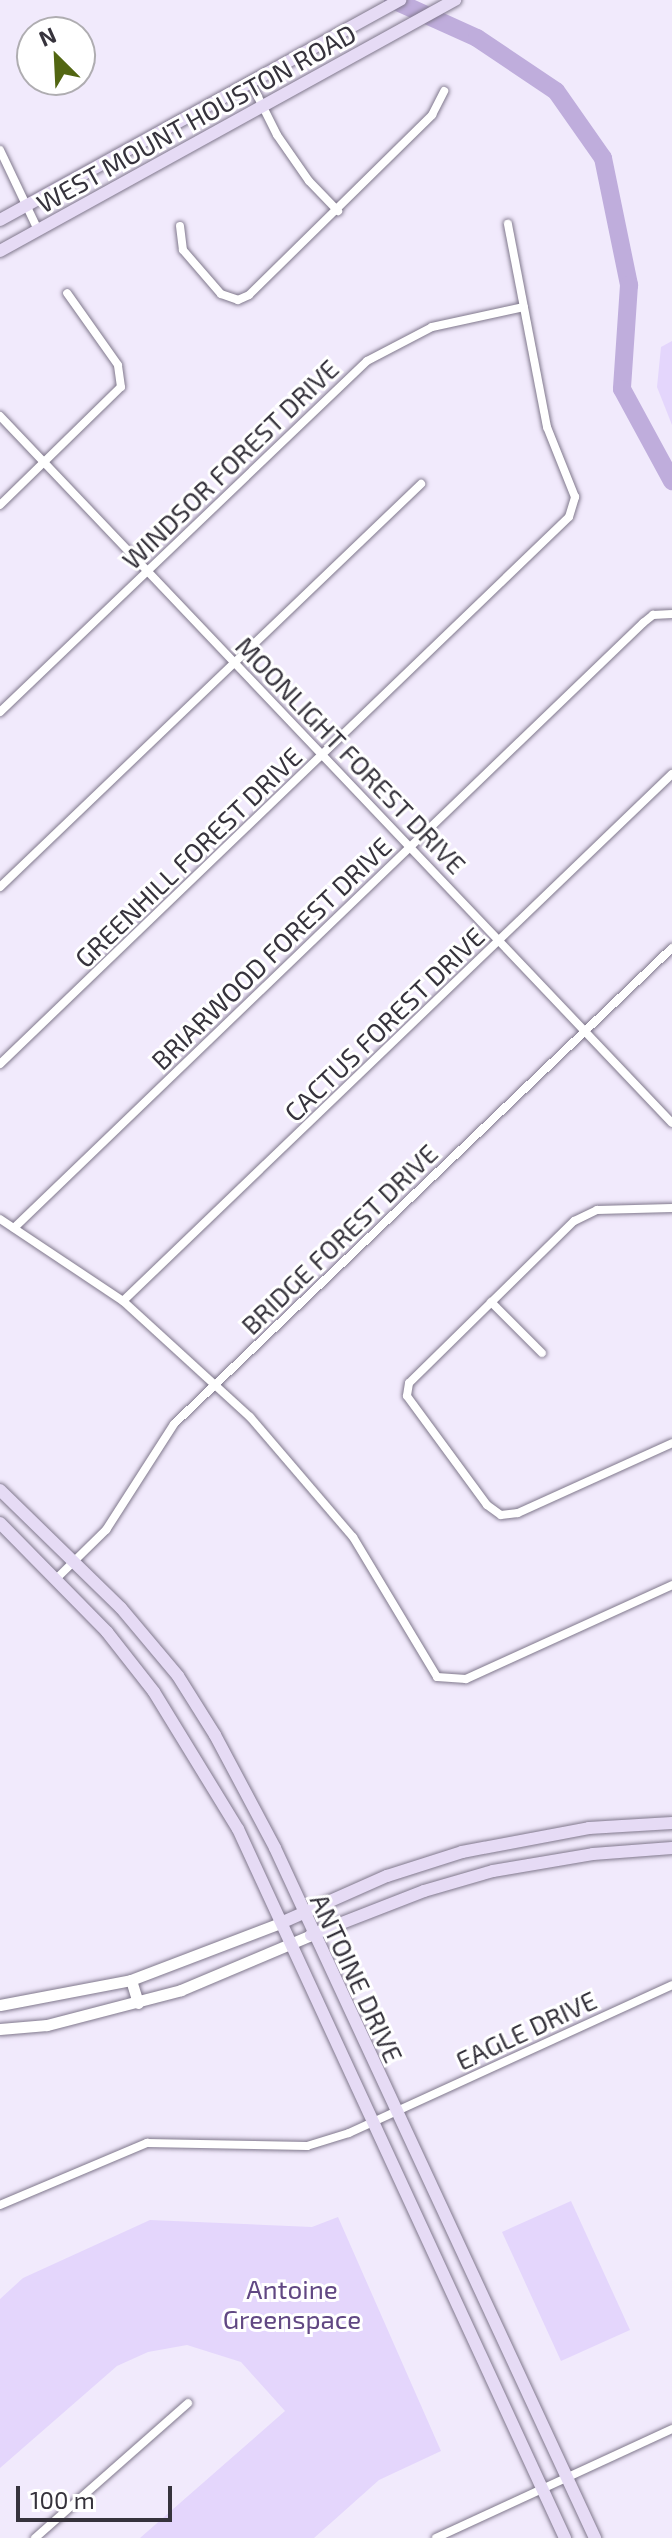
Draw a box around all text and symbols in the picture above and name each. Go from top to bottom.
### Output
north arrow [16,16,96,96]
street label: WEST MOUNT HOUSTON ROAD [31,17,361,219]
street label: WINDSOR FOREST DRIVE [115,352,345,576]
street label: MOONLIGHT FOREST DRIVE [229,630,473,880]
street label: GREENHILL FOREST DRIVE [68,740,308,974]
street label: BRIARWOOD FOREST DRIVE [145,830,397,1076]
street label: CACTUS FOREST DRIVE [277,920,491,1128]
street label: BRIDGE FOREST DRIVE [234,1137,444,1341]
street label: ANTOINE DRIVE [304,1889,410,2067]
street label: EAGLE DRIVE [451,1984,601,2076]
park label: Antoine Greenspace [223,2273,361,2334]
scale bar [20,2470,176,2520]
text: 100 m [30,2485,95,2514]

